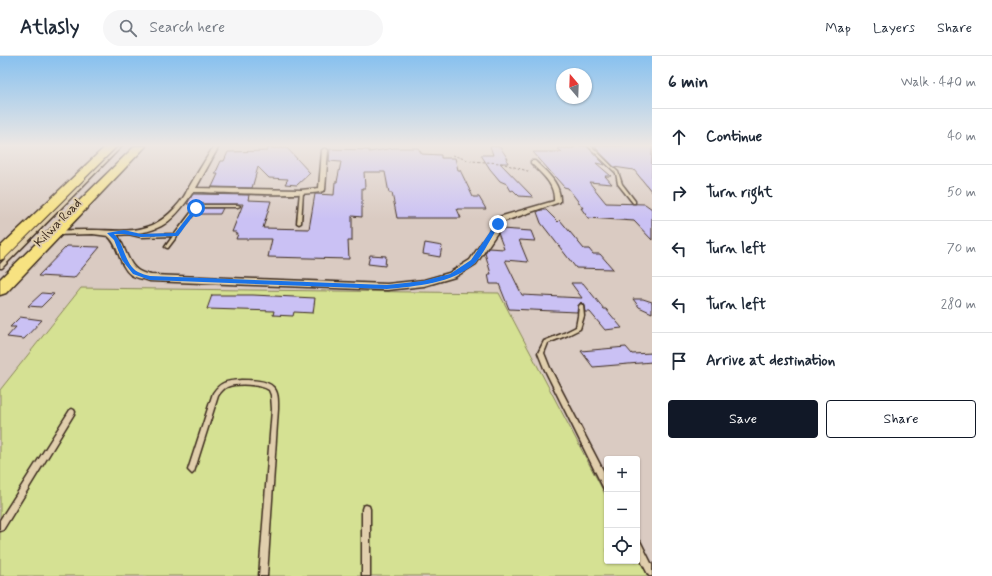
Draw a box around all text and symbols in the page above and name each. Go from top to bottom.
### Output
search box [103,10,383,46]
text: Atlasly [20,15,79,40]
icon: search [117,17,139,39]
text: Search here [149,18,225,38]
text: Map [825,19,851,37]
text: Layers [873,19,915,37]
text: Share [937,19,972,37]
north arrow [556,68,592,104]
text: 6 min [668,71,708,93]
text: Walk · 440 m [901,74,976,91]
icon: ahead [668,126,690,148]
text: Continue [706,127,762,147]
text: 40 m [947,128,976,145]
icon: right [668,182,690,204]
text: Turn right [706,183,773,203]
text: 50 m [947,184,976,201]
street label: Kilwa Road [31,195,85,251]
route start [187,199,205,217]
route end [489,215,507,233]
icon: left [668,238,690,260]
text: Turn left [706,239,766,259]
text: 70 m [947,240,976,257]
icon: left [668,294,690,316]
text: Turn left [706,295,766,315]
text: 280 m [941,296,976,313]
icon: arrive [668,350,690,372]
text: Arrive at destination [706,351,835,371]
button: Save [668,400,818,438]
button: Share [826,400,976,438]
map controls [604,456,640,564]
button: + [604,456,640,492]
button: − [604,492,640,528]
button: locate [604,528,640,564]

